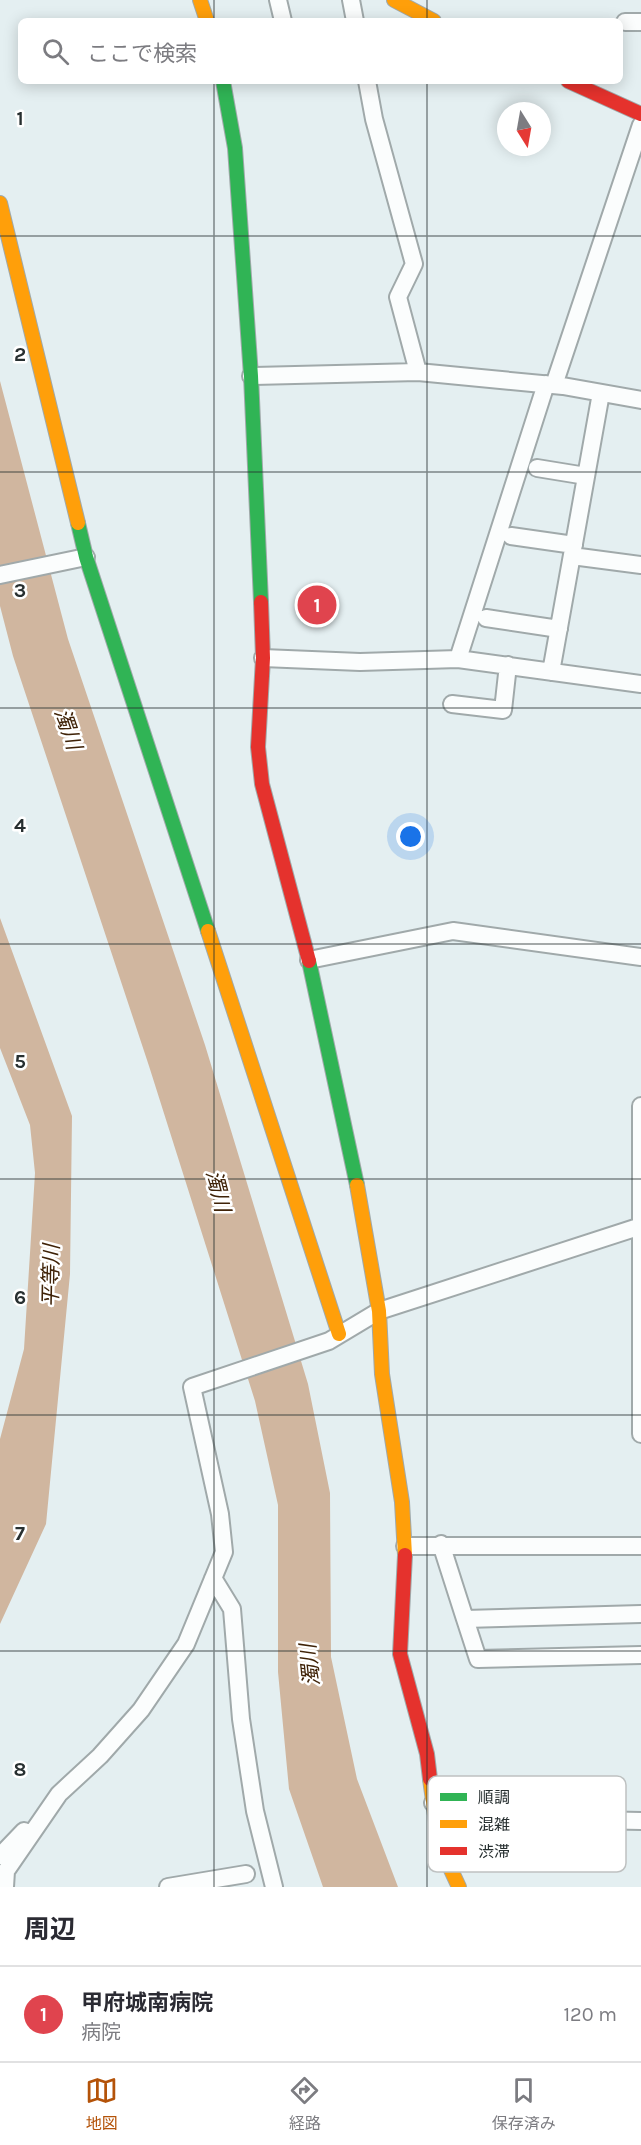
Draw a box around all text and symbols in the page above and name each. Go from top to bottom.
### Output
search box [18,18,623,84]
icon: search [39,35,72,68]
text: ここで検索 [87,41,197,67]
north arrow [497,102,551,156]
text: 1 [16,107,24,130]
text: 2 [14,343,26,366]
text: 3 [14,579,26,602]
pin: 1 [298,582,336,628]
water label: 濁川 [50,705,87,755]
text: 4 [14,814,26,837]
your location [396,822,425,851]
text: 5 [14,1050,26,1073]
water label: 濁川 [201,1168,235,1216]
water label: 平等川 [38,1242,64,1308]
text: 6 [14,1286,26,1309]
text: 7 [15,1522,25,1545]
water label: 濁川 [296,1641,324,1687]
text: 8 [14,1758,26,1781]
legend [428,1776,626,1872]
text: 順調 [478,1788,510,1807]
text: 混雑 [478,1815,510,1834]
text: 渋滞 [478,1842,510,1861]
text: 周辺 [24,1914,76,1945]
text: 甲府城南病院 [81,1990,213,2016]
text: 1 [40,2003,47,2026]
text: 120 m [563,2003,617,2026]
text: 病院 [81,2021,121,2044]
tab: 地図 [85,2074,118,2134]
tab: 経路 [288,2074,321,2134]
tab: 保存済み [492,2074,556,2134]

